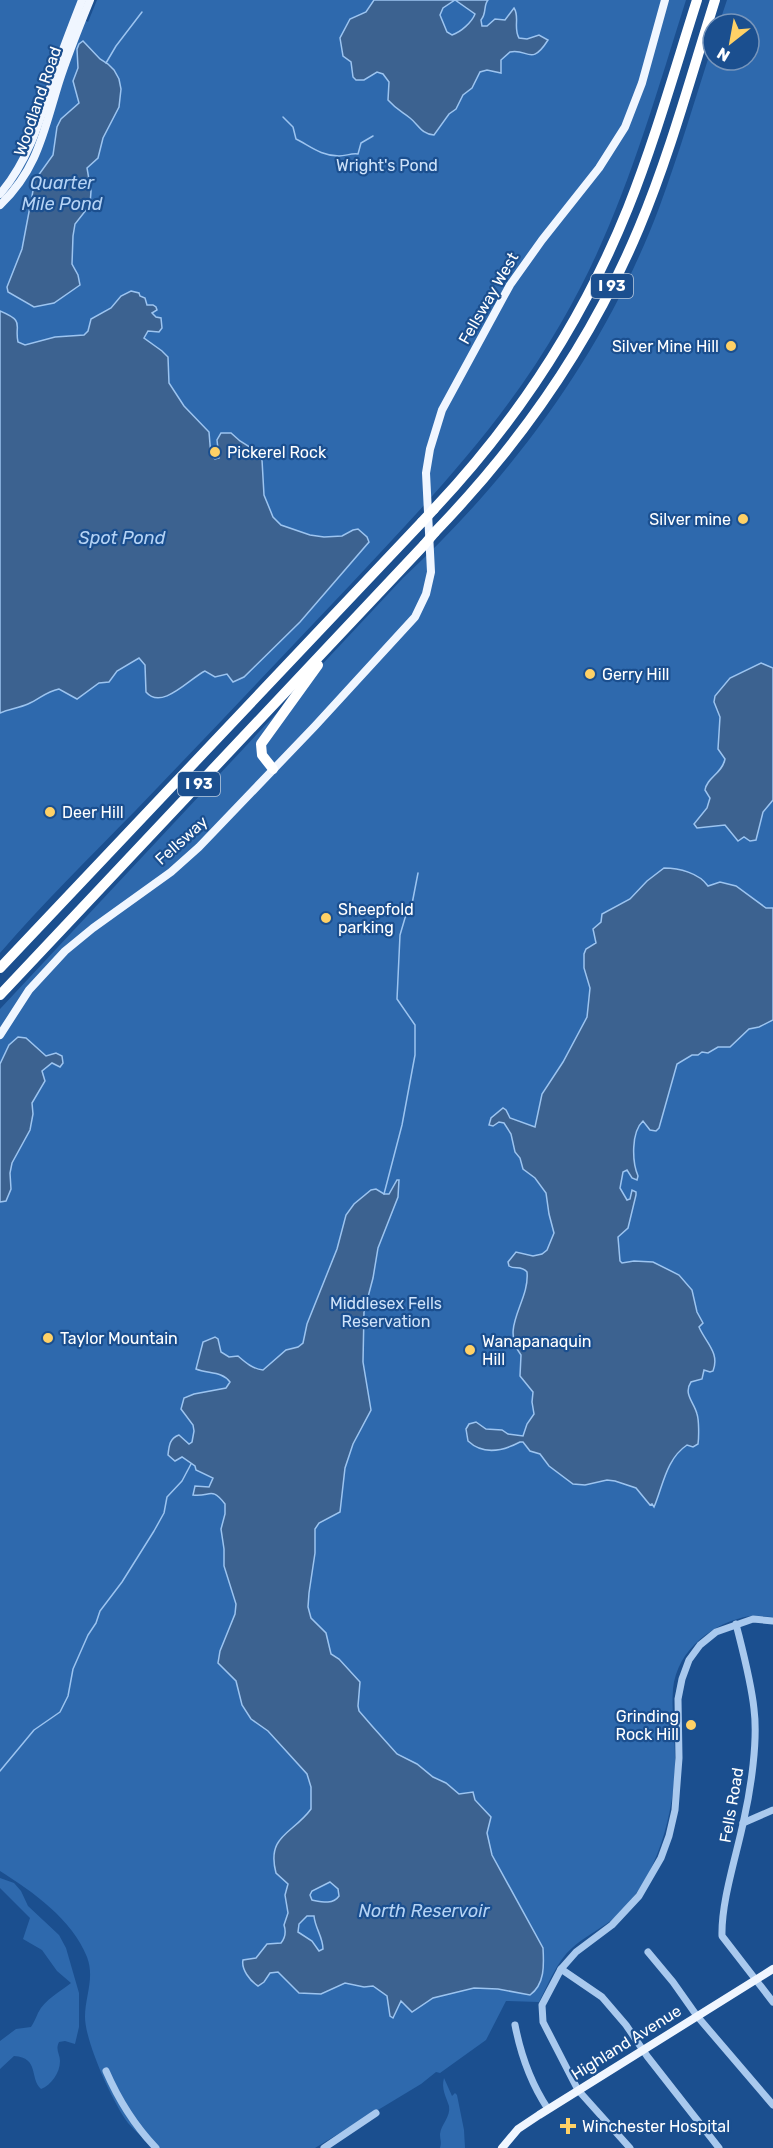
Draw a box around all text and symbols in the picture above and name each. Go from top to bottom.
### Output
north arrow [701,12,761,72]
text: N [714,43,733,66]
street label: Woodland Road [10,44,65,158]
park label: Wright's Pond [336,156,438,175]
water label: Quarter Mile Pond [21,172,103,215]
street label: Fellsway West [454,249,522,348]
road number: I 93 [591,274,633,298]
place label: Silver Mine Hill [612,337,719,356]
marker: Silver Mine Hill [724,339,738,353]
place label: Pickerel Rock [227,443,327,462]
marker: Pickerel Rock [208,445,222,459]
place label: Silver mine [649,510,731,529]
marker: Silver mine [736,512,750,526]
water label: Spot Pond [79,527,166,549]
place label: Gerry Hill [602,665,669,684]
marker: Gerry Hill [583,667,597,681]
road number: I 93 [178,772,220,796]
place label: Deer Hill [62,803,124,822]
marker: Deer Hill [43,805,57,819]
street label: Fellsway [151,812,212,869]
place label: Sheepfold parking [338,900,414,937]
marker: Sheepfold parking [319,911,333,925]
park label: Middlesex Fells Reservation [330,1294,442,1331]
place label: Taylor Mountain [60,1329,178,1348]
marker: Taylor Mountain [41,1331,55,1345]
place label: Wanapanaquin Hill [482,1332,591,1369]
marker: Wanapanaquin Hill [463,1343,477,1357]
place label: Grinding Rock Hill [616,1707,679,1744]
marker: Grinding Rock Hill [684,1718,698,1732]
street label: Fells Road [716,1766,747,1844]
water label: North Reservoir [358,1900,491,1922]
street label: Highland Avenue [568,2001,685,2084]
marker: Winchester Hospital [559,2117,577,2135]
place label: Winchester Hospital [582,2117,730,2136]

